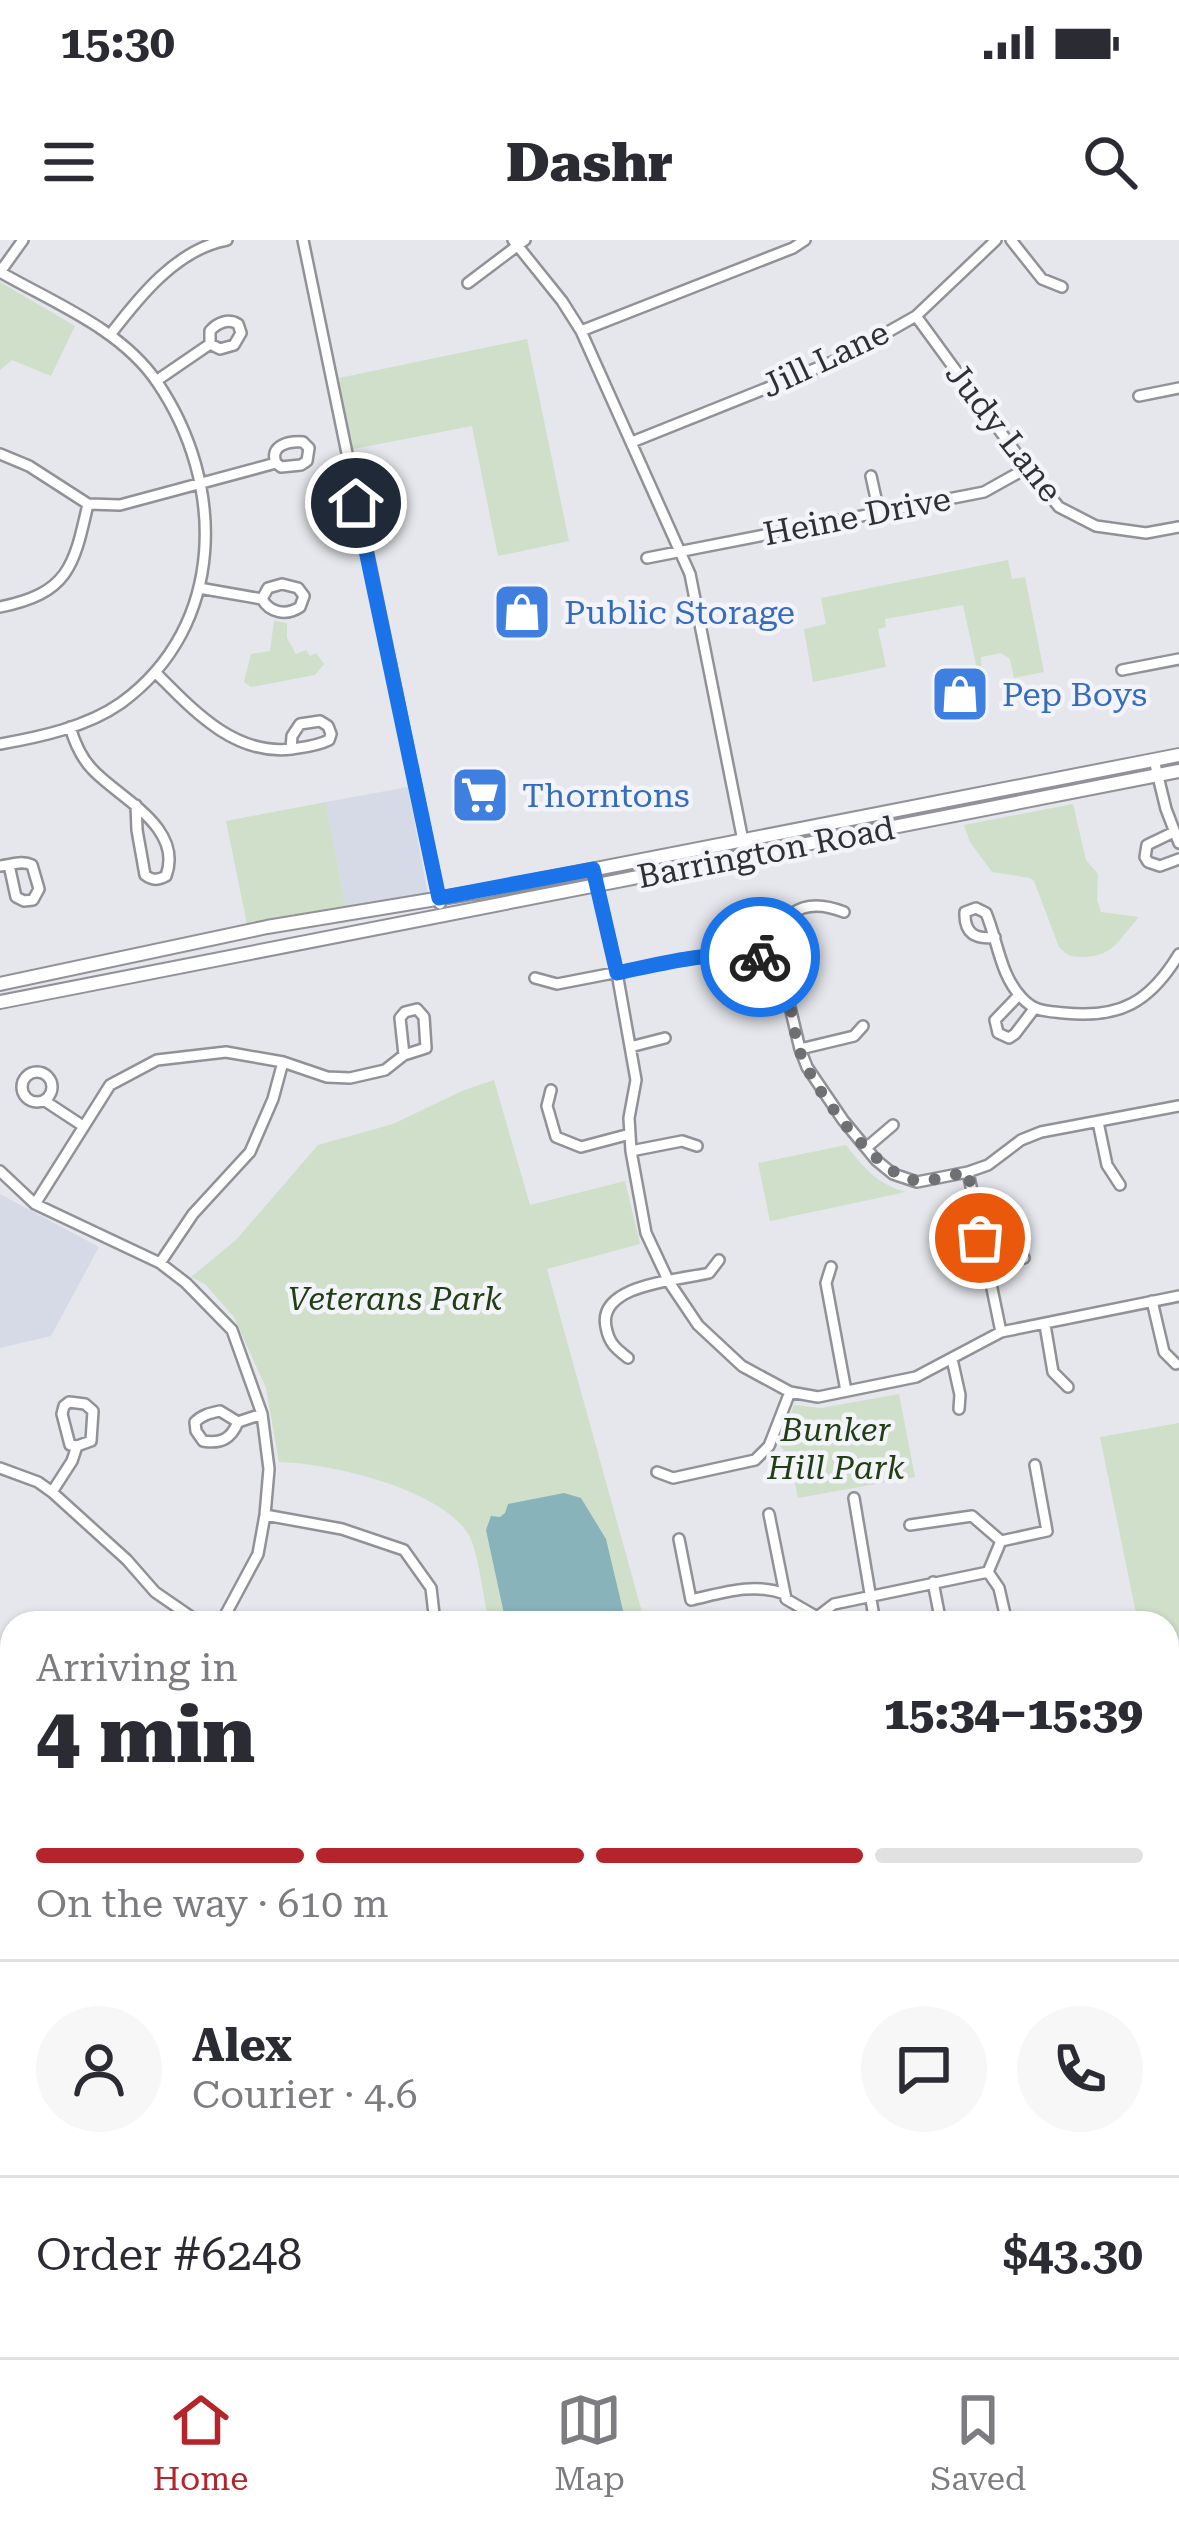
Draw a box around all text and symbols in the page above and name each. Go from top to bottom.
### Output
text: 15:30 [60,16,175,69]
icon: menu [36,129,102,195]
icon: search [1077,129,1143,195]
text: Dashr [506,131,673,194]
street label: Jill Lane [755,313,895,405]
street label: Judy Lane [938,355,1070,509]
pin [305,452,407,554]
icon: home [323,470,389,536]
street label: Heine Drive [760,479,954,553]
shop icon: Public Storage [491,581,553,643]
place label: Public Storage [564,593,795,632]
shop icon: Pep Boys [929,663,991,725]
place label: Pep Boys [1002,675,1147,714]
supermarket icon: Thorntons [449,764,511,826]
place label: Thorntons [522,776,690,815]
street label: Barrington Road [634,808,898,896]
courier [700,897,820,1017]
icon: bike [727,924,793,990]
pin [929,1187,1031,1289]
icon: bag [947,1205,1013,1271]
park label: Veterans Park [288,1279,502,1318]
park label: Bunker Hill Park [766,1410,905,1487]
text: Arriving in [36,1645,238,1691]
text: 15:34–15:39 [884,1687,1143,1740]
text: 4 min [36,1690,255,1781]
text: On the way · 610 m [36,1881,388,1927]
button: person [36,2006,162,2132]
button: chat [861,2006,987,2132]
button: phone [1017,2006,1143,2132]
text: Alex [192,2019,292,2072]
text: Courier · 4.6 [192,2072,418,2118]
text: Order #6248 [36,2228,302,2281]
text: $43.30 [1003,2228,1143,2281]
tab: Home [153,2387,248,2498]
tab: Map [554,2387,625,2498]
tab: Saved [930,2387,1026,2498]

